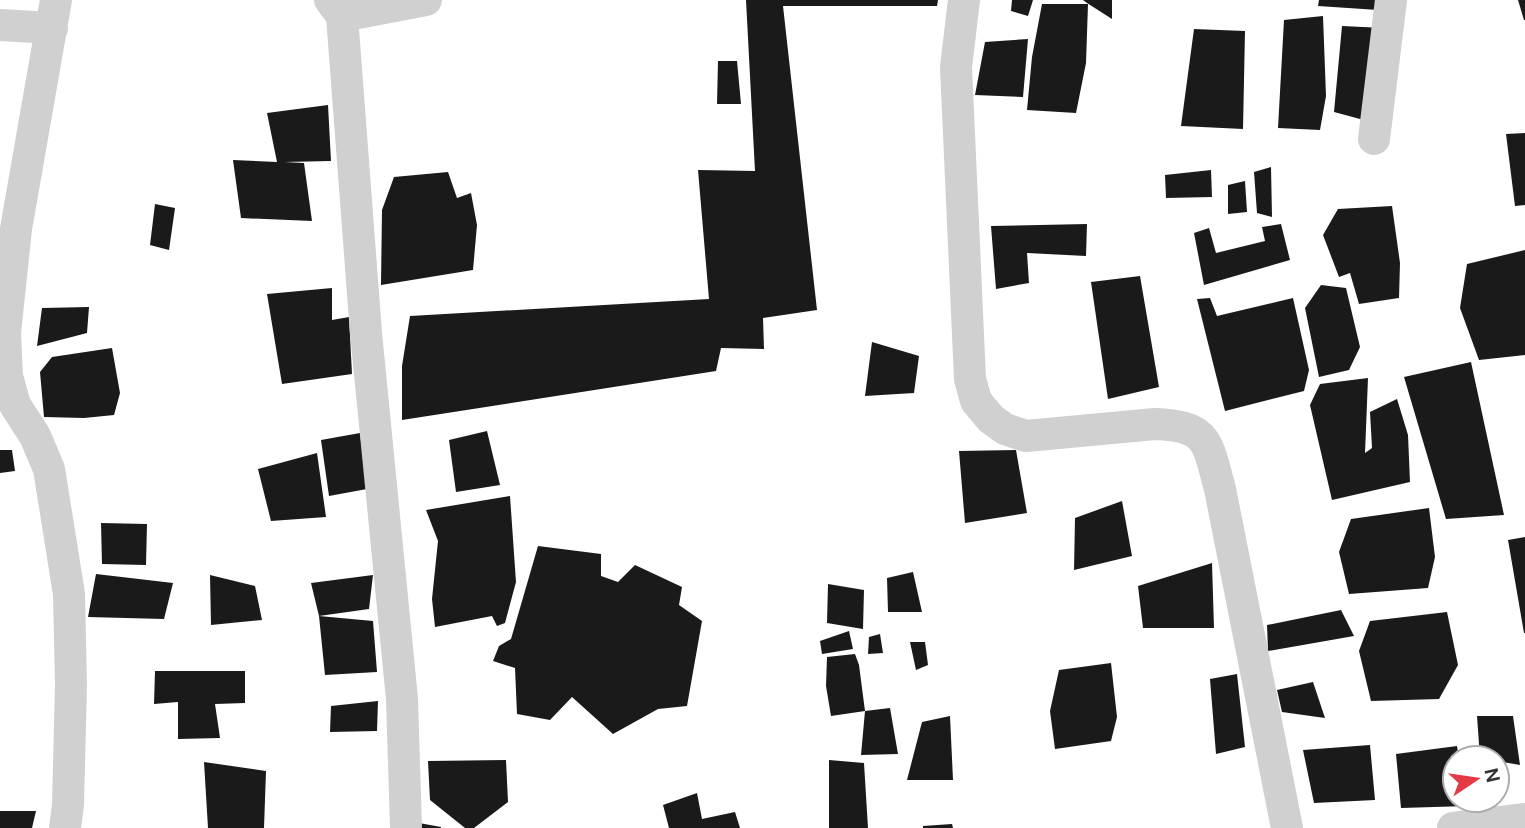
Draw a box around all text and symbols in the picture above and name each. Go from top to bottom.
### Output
north arrow [1441,744,1511,814]
text: N [1478,766,1506,785]

